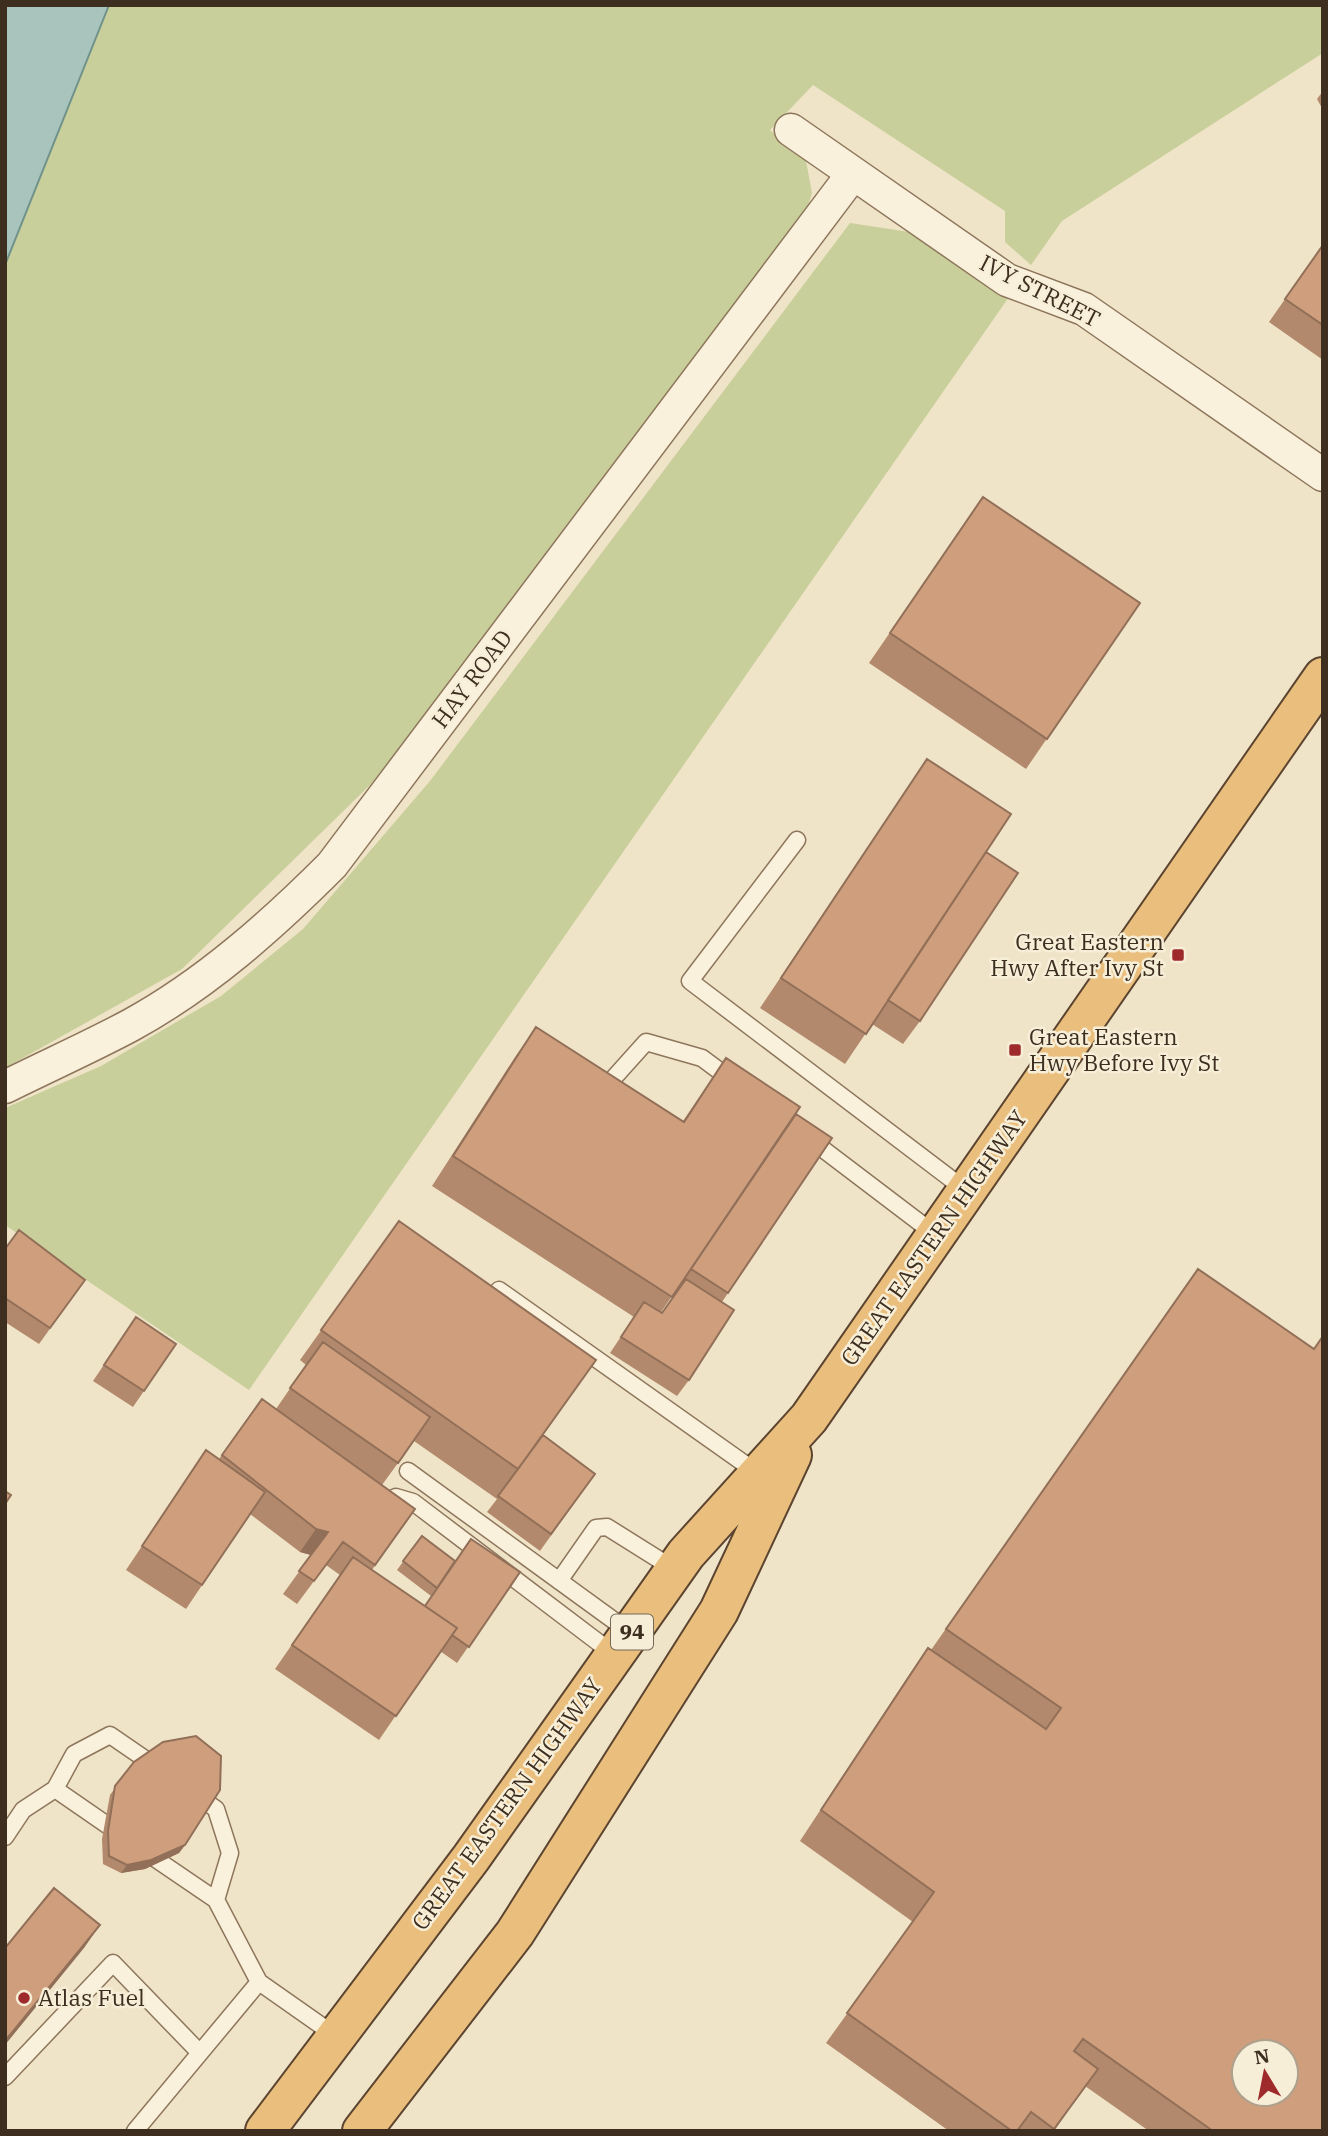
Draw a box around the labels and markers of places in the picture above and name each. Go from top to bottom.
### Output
place label: Great Eastern Hwy After Ivy St [990,926,1164,982]
marker: Great Eastern Hwy After Ivy St [1170,947,1186,963]
place label: Great Eastern Hwy Before Ivy St [1029,1021,1219,1077]
marker: Great Eastern Hwy Before Ivy St [1007,1042,1023,1058]
place label: Atlas Fuel [38,1982,145,2012]
marker: Atlas Fuel [16,1990,32,2006]

